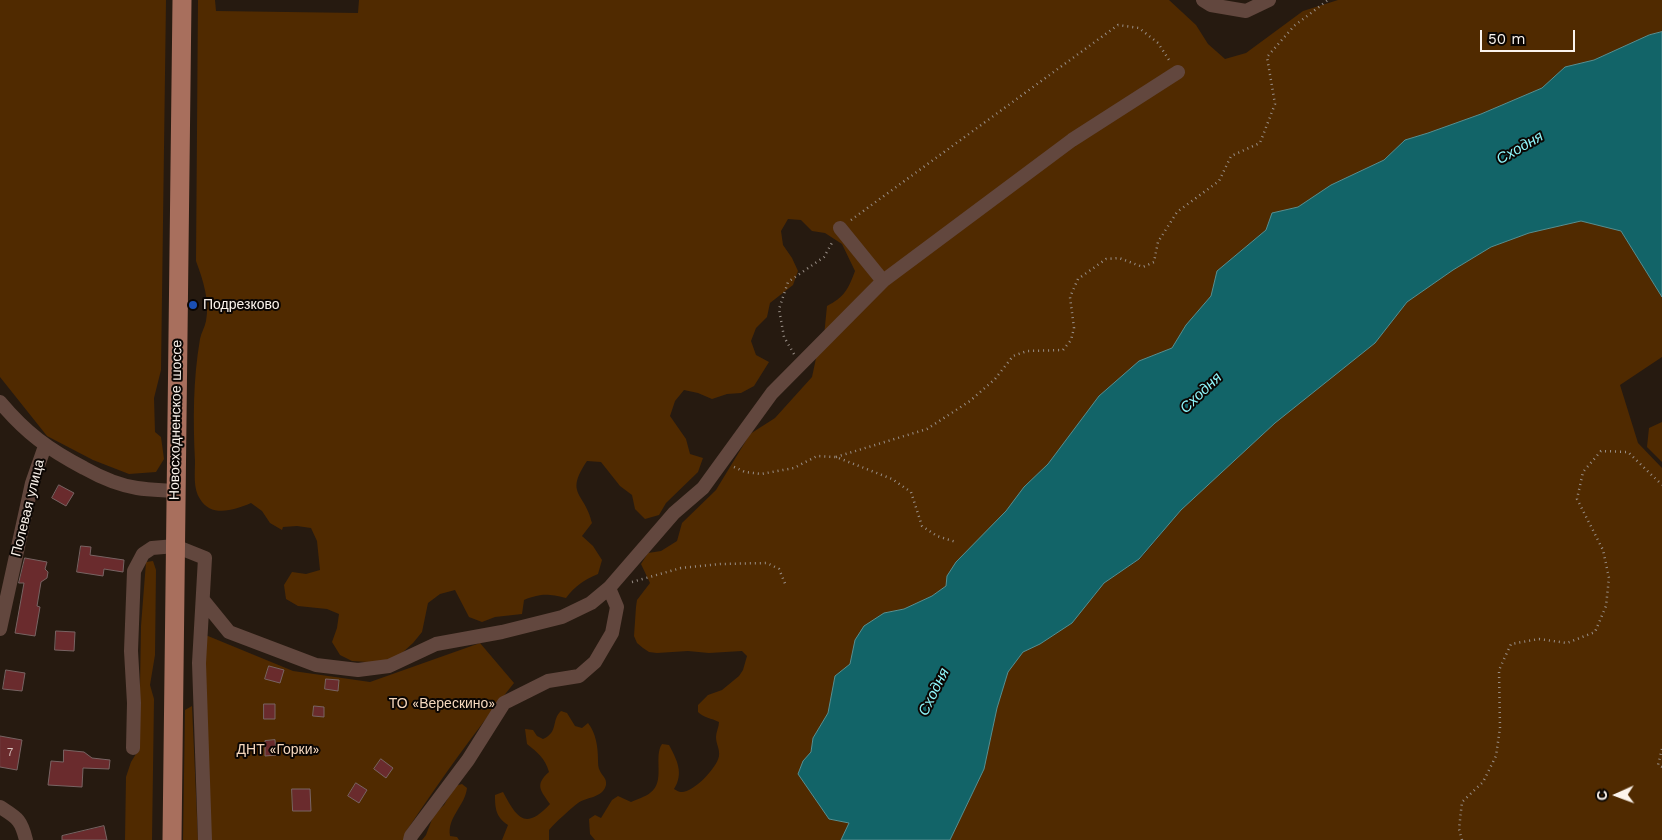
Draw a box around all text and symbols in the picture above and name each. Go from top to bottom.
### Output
scale bar [1482,20,1577,52]
text: 50 m [1488,30,1525,48]
water label: Сходня [1493,127,1547,169]
place label: Подрезково [203,297,280,313]
marker: Подрезково [187,299,199,311]
street label: Новосходненское шоссе [166,340,186,500]
water label: Сходня [1176,369,1226,417]
street label: Полевая улица [8,458,48,558]
water label: Сходня [915,665,953,719]
park label: ТО «Верескино» [389,696,495,712]
park label: ДНТ «Горки» [237,742,319,758]
house number: 7 [7,746,13,760]
north arrow [1592,770,1642,820]
text: С [1594,790,1610,801]

